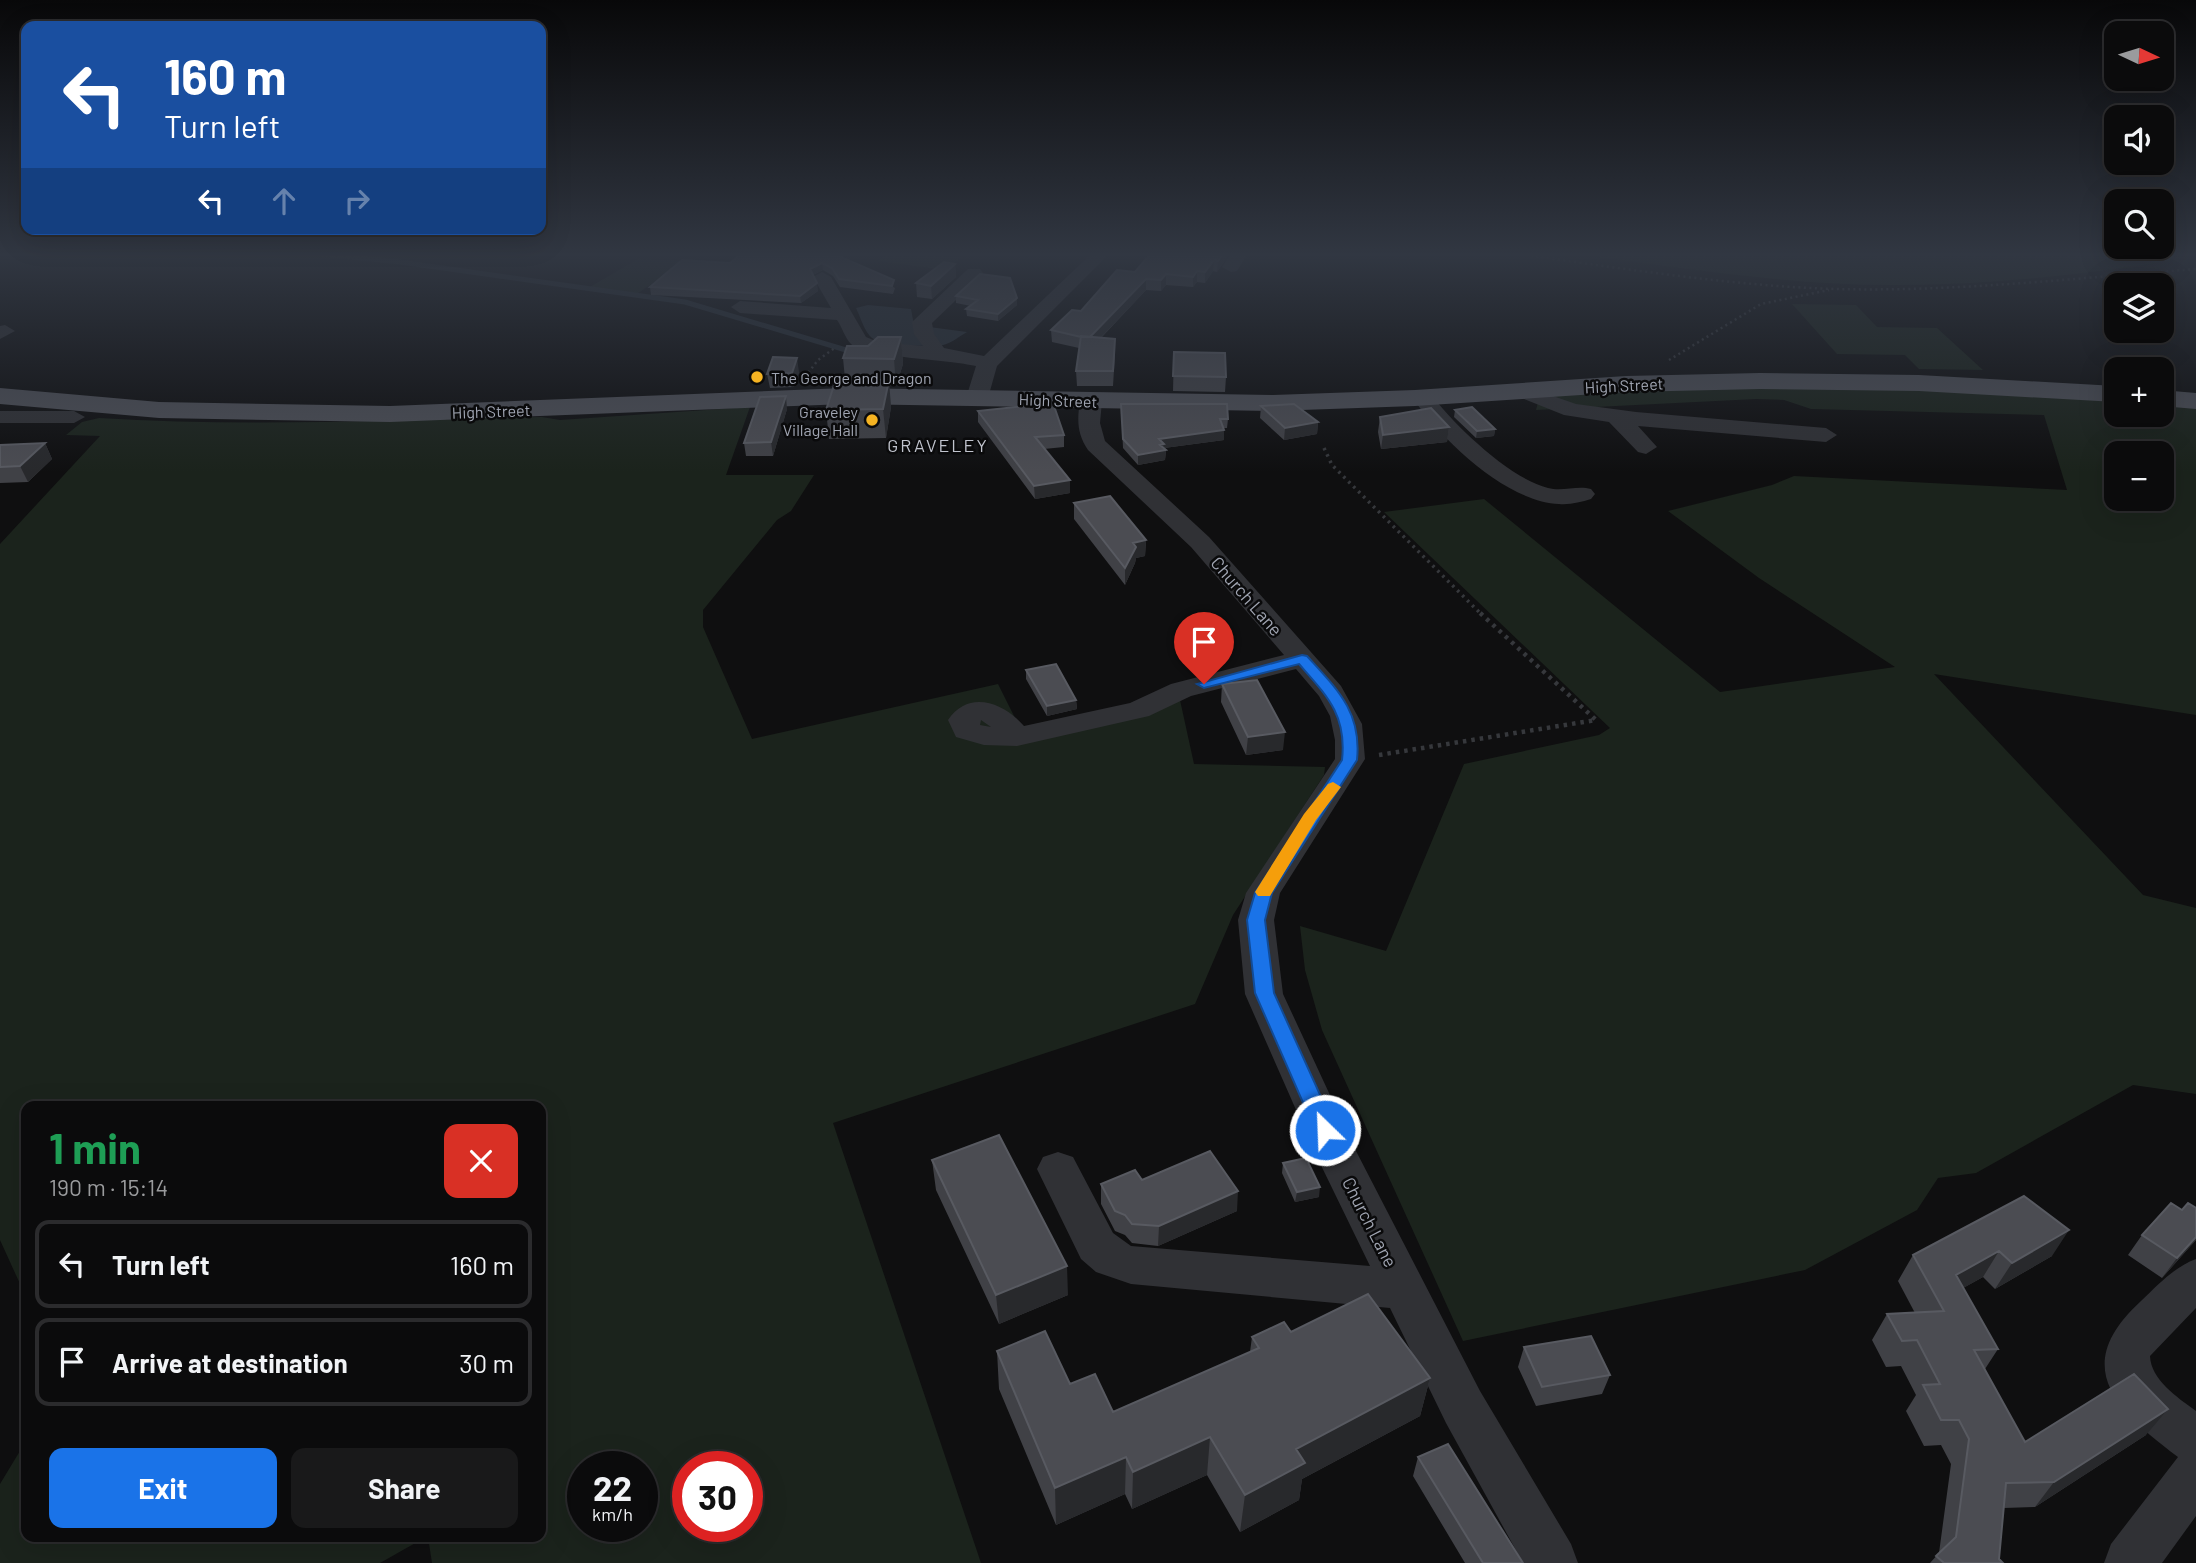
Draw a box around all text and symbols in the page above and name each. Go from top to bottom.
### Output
north arrow [2104,21,2174,91]
map controls [2104,21,2174,511]
text: 160 m [164,46,286,105]
icon: left [49,49,140,140]
button: sound [2104,105,2174,175]
text: Turn left [164,106,281,144]
icon: left [192,182,230,220]
icon: ahead [265,182,303,220]
icon: right [338,182,376,220]
button: search [2104,189,2174,259]
button: layers [2104,273,2174,343]
button: + [2104,357,2174,427]
place label: The George and Dragon [771,368,932,387]
marker: The George and Dragon [749,369,765,385]
street label: High Street [1584,373,1664,397]
street label: High Street [1018,389,1098,411]
street label: High Street [451,400,531,422]
place label: Graveley Village Hall [783,402,859,439]
marker: Graveley Village Hall [864,412,880,428]
district label: GRAVELEY [887,434,989,456]
button: − [2104,441,2174,511]
street label: Church Lane [1207,552,1287,640]
pin [1174,612,1234,684]
icon: arrive [1185,623,1223,661]
position arrow [1288,1093,1362,1167]
text: 1 min [49,1122,141,1172]
button: close [444,1124,518,1198]
text: 190 m · 15:14 [49,1173,168,1201]
street label: Church Lane [1338,1173,1402,1271]
icon: left [53,1245,91,1283]
text: Turn left [112,1249,210,1280]
text: 160 m [450,1249,514,1280]
icon: arrive [53,1343,91,1381]
text: Arrive at destination [112,1347,348,1378]
text: 30 m [459,1347,514,1378]
button: Exit [49,1448,277,1528]
button: Share [291,1448,518,1528]
speed limit sign: 30 [672,1451,763,1542]
text: 22 [593,1466,632,1508]
text: km/h [592,1503,633,1525]

